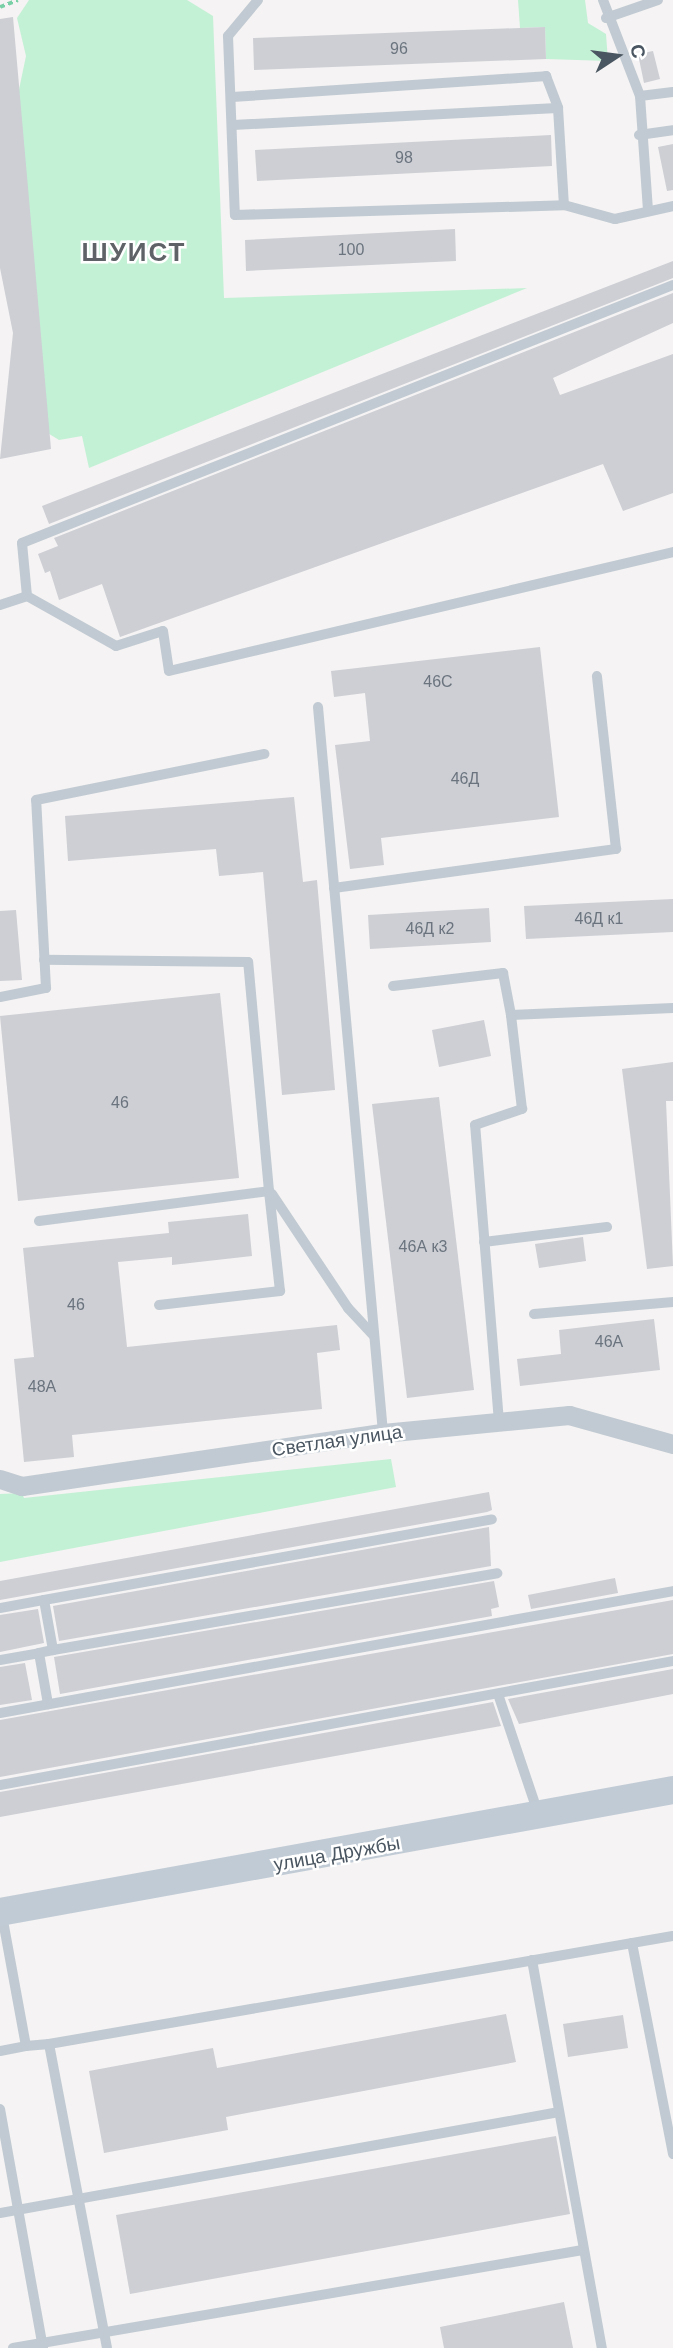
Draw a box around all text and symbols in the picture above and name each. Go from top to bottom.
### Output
north arrow [582,21,652,91]
house number: 96 [390,39,408,59]
text: С [626,42,650,60]
house number: 98 [395,148,413,168]
district label: ШУИСТ [82,237,186,269]
house number: 100 [338,240,364,260]
house number: 46С [423,672,453,692]
house number: 46Д [451,769,479,789]
house number: 46Д к1 [575,909,623,929]
house number: 46Д к2 [406,919,454,939]
house number: 46 [111,1093,129,1113]
house number: 46А к3 [399,1237,447,1257]
house number: 46 [67,1295,85,1315]
house number: 46А [595,1332,623,1352]
house number: 48А [28,1377,56,1397]
street label: Светлая улица [270,1421,404,1461]
street label: улица Дружбы [272,1832,402,1876]

